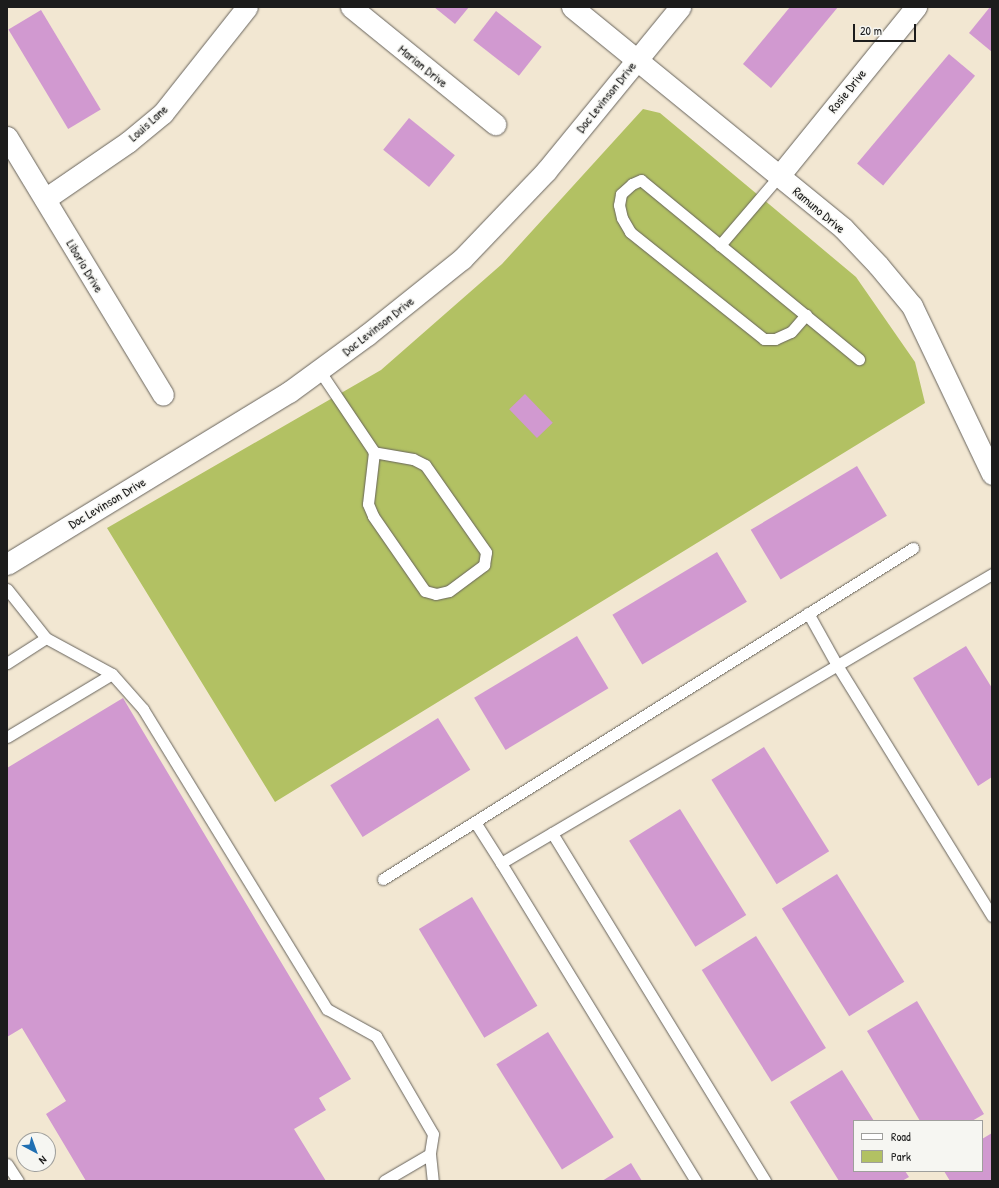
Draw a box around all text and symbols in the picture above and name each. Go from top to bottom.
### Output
scale bar [855,16,918,42]
text: 20 m [860,22,882,39]
street label: Marian Drive [395,41,451,91]
street label: Doc Levinson Drive [573,58,639,136]
street label: Rosie Drive [825,66,869,116]
street label: Louis Lane [125,101,171,145]
street label: Ramuno Drive [790,184,848,236]
street label: Liborio Drive [63,237,107,295]
street label: Doc Levinson Drive [339,293,417,359]
street label: Doc Levinson Drive [66,474,148,532]
legend [853,1120,983,1172]
text: Road [891,1128,911,1145]
north arrow [16,1132,56,1172]
text: Park [891,1148,911,1165]
text: N [36,1153,50,1168]

